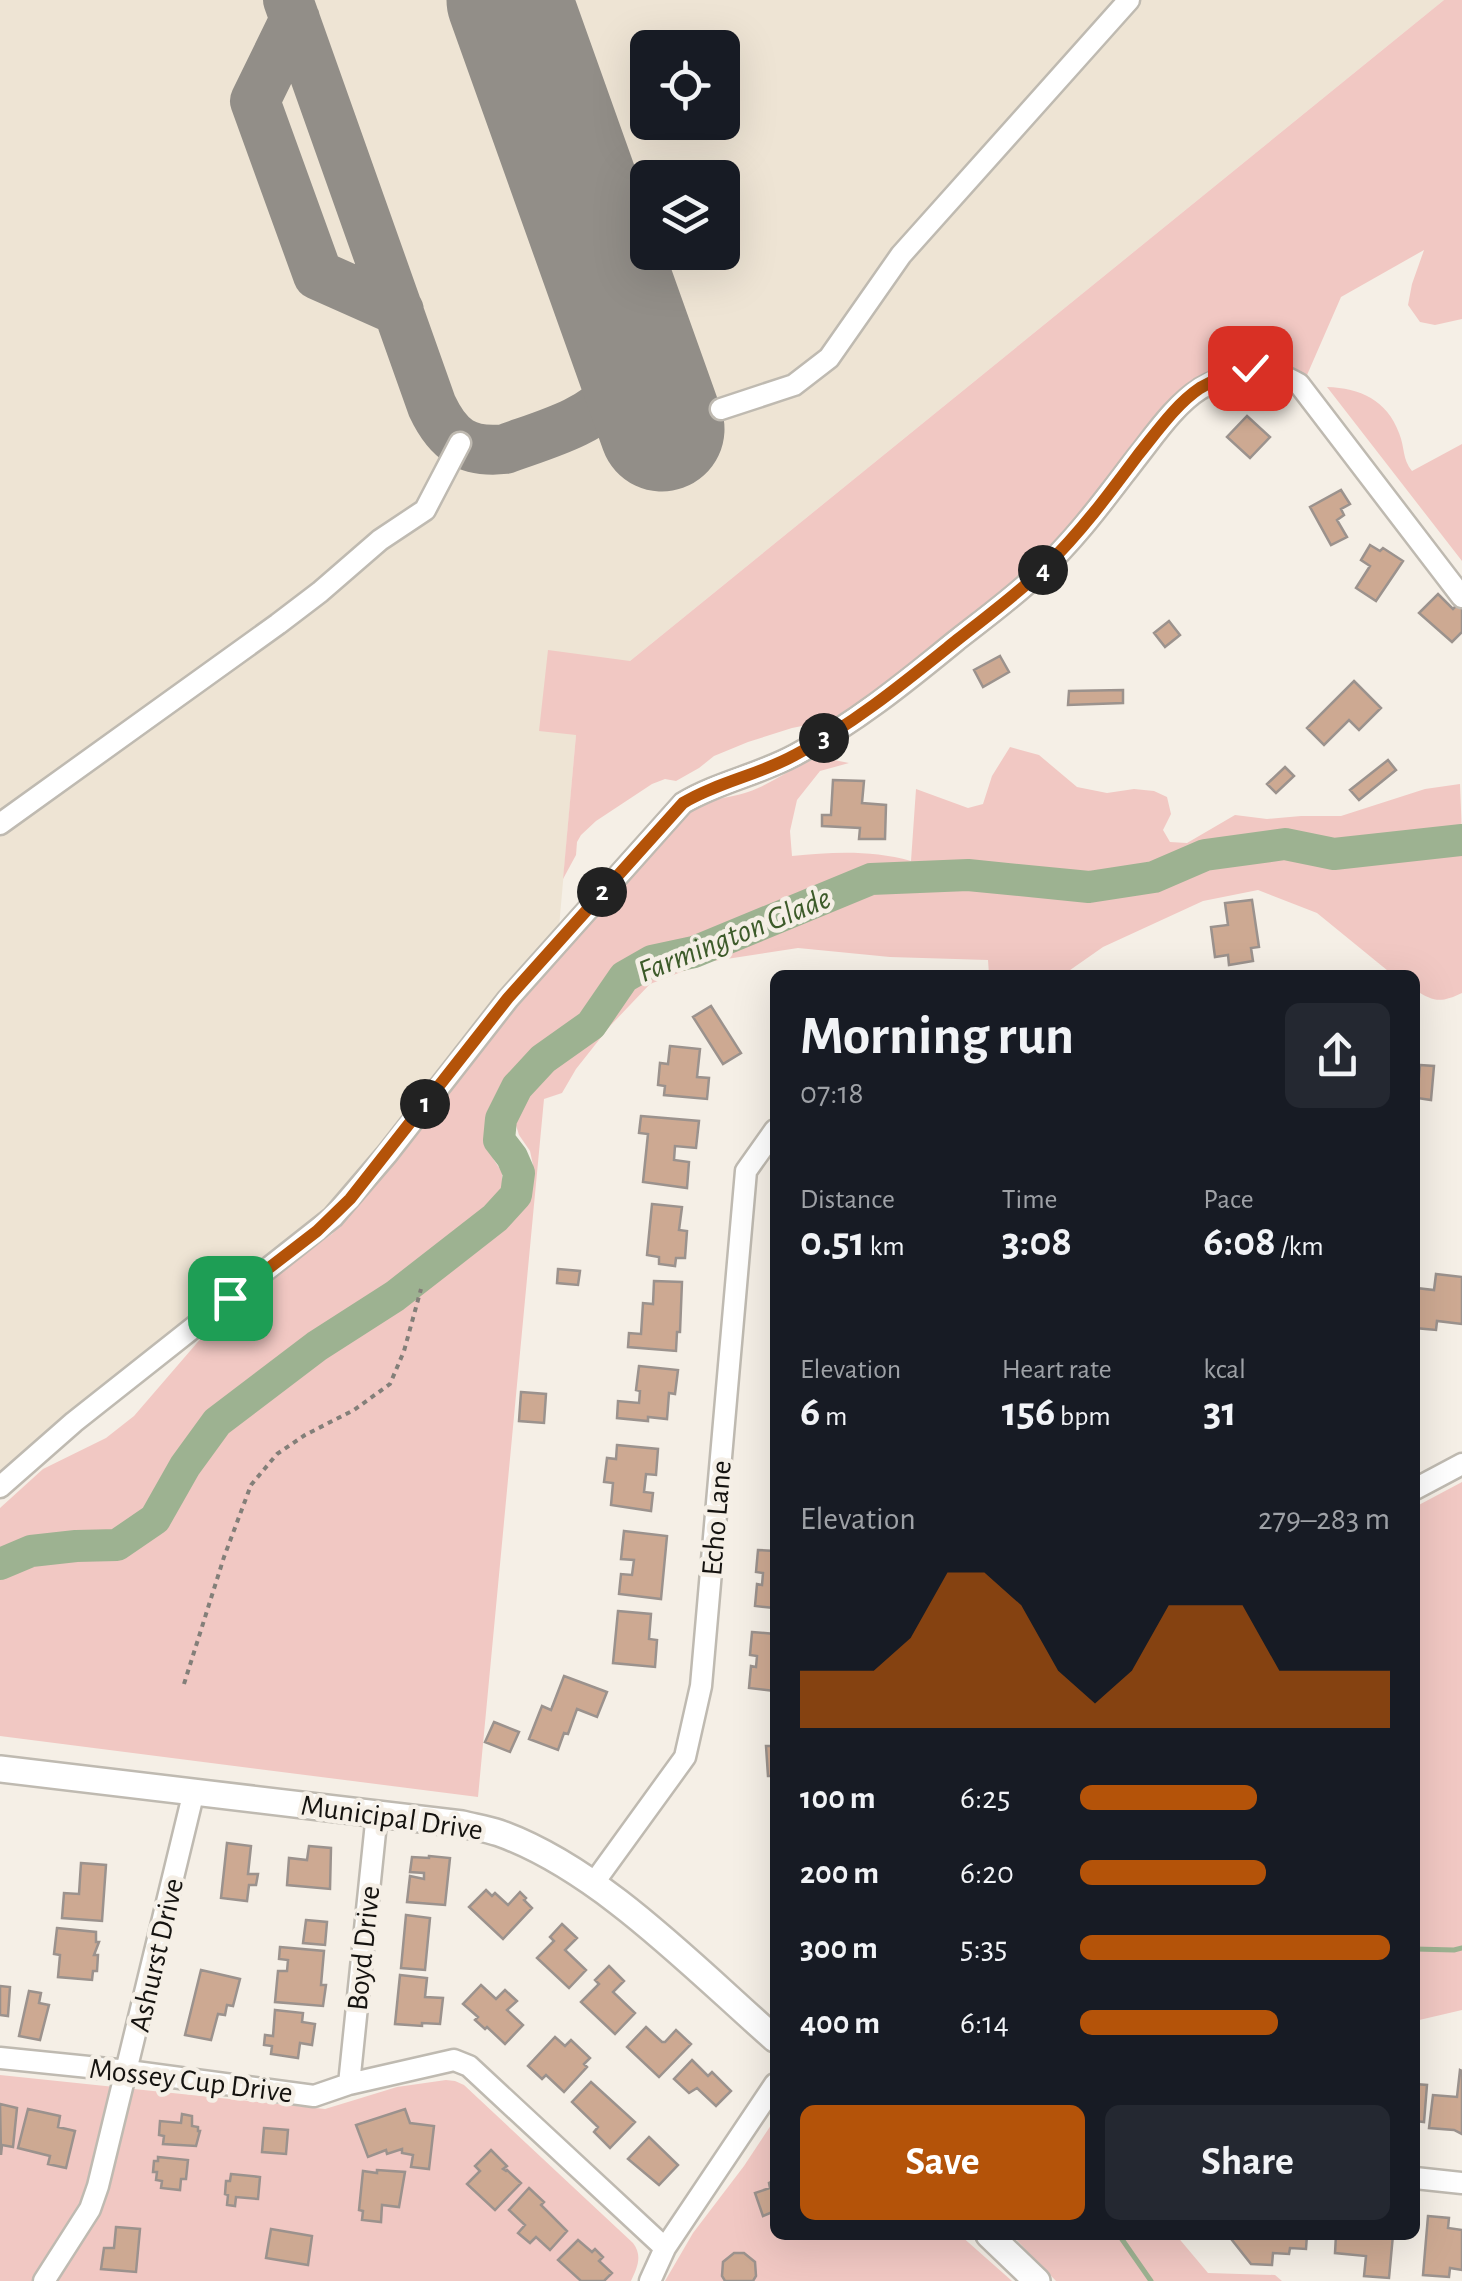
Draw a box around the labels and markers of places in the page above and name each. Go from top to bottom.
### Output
pin [1208,326,1293,411]
pin: 4 [1018,545,1068,595]
pin: 3 [799,713,849,763]
pin: 2 [577,867,627,917]
pin: 1 [400,1079,450,1129]
pin [188,1256,273,1341]

